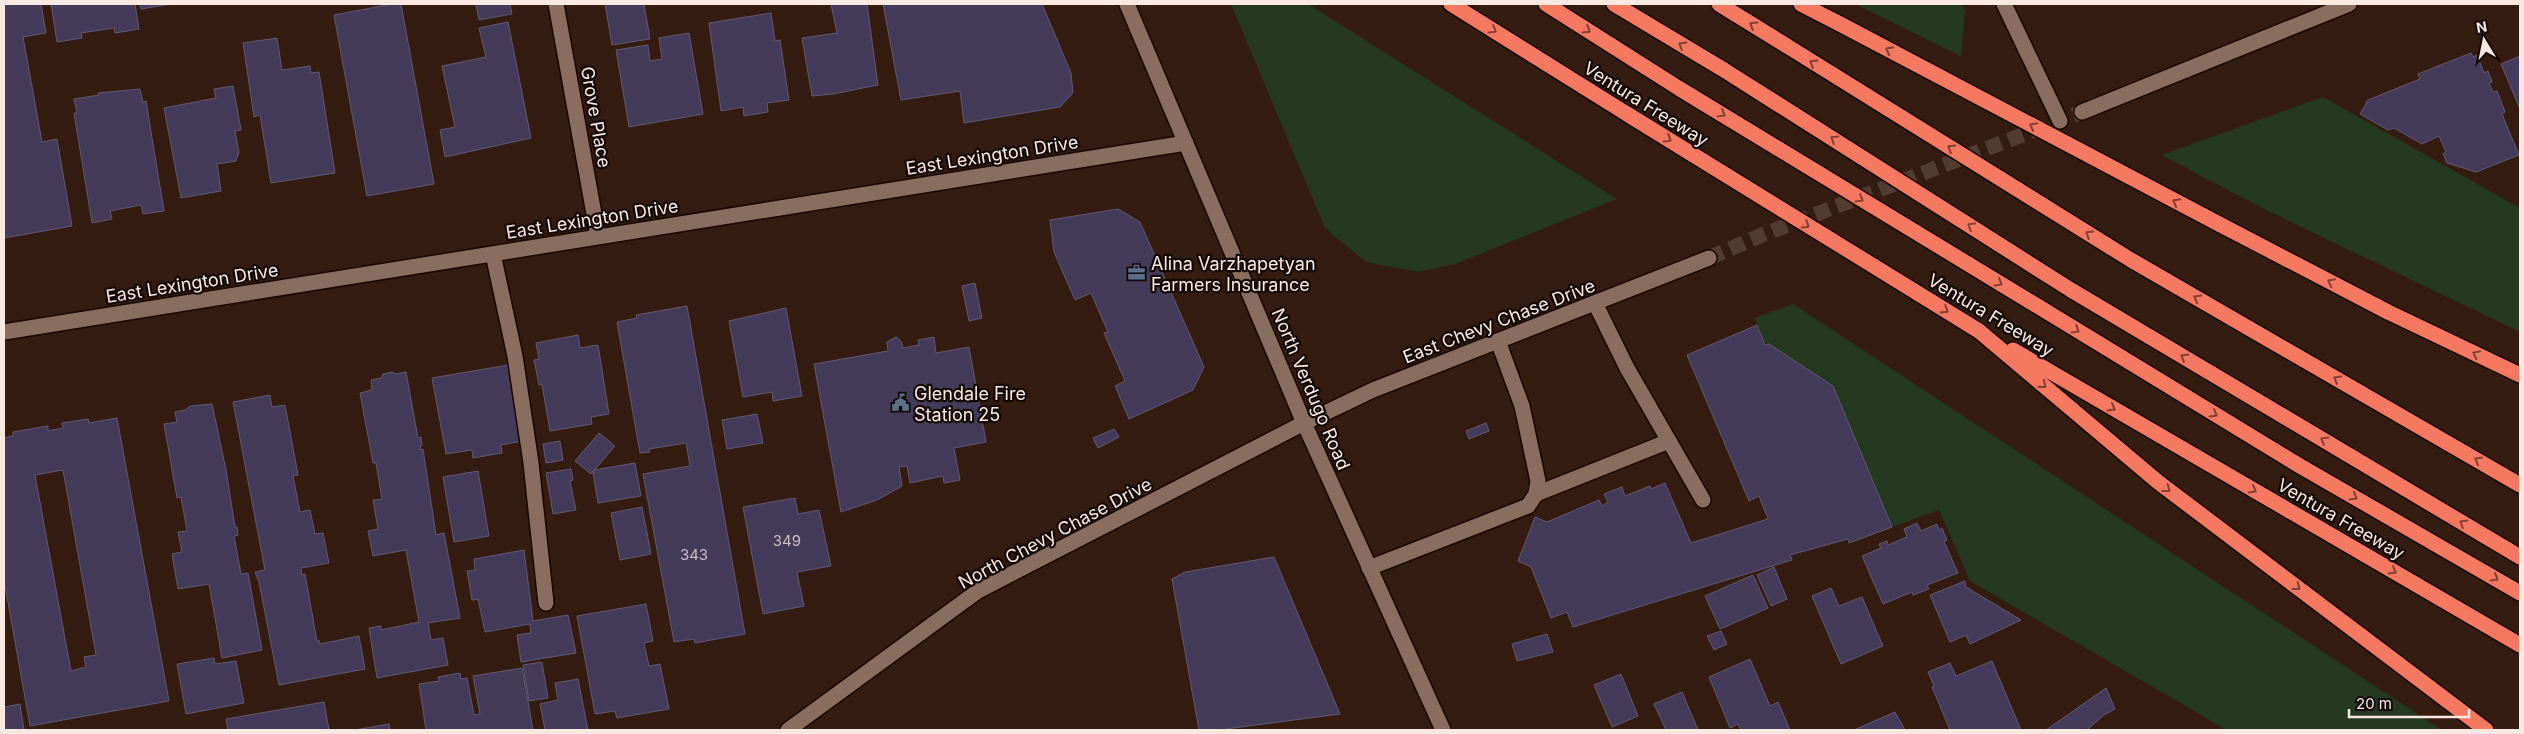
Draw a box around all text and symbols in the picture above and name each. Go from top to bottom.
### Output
north arrow [2459,15,2509,65]
text: N [2475,17,2488,36]
one-way arrow [1749,22,1758,31]
one-way arrow [1487,23,1496,33]
one-way arrow [1581,24,1591,33]
one-way arrow [1679,42,1688,51]
one-way arrow [1885,46,1894,56]
street label: Ventura Freeway [1580,57,1712,151]
one-way arrow [1809,59,1818,69]
street label: Grove Place [577,65,615,169]
one-way arrow [1716,108,1725,118]
one-way arrow [2029,122,2038,132]
street label: East Lexington Drive [904,131,1080,179]
one-way arrow [1663,133,1672,143]
one-way arrow [1830,136,1839,146]
one-way arrow [1948,145,1957,155]
one-way arrow [1855,192,1864,202]
street label: East Lexington Drive [504,195,680,243]
one-way arrow [2173,198,2182,208]
one-way arrow [1801,218,1810,228]
one-way arrow [1967,223,1976,233]
one-way arrow [2086,230,2095,240]
place label: Alina Varzhapetyan Farmers Insurance [1151,253,1316,295]
street label: East Lexington Drive [104,259,280,307]
office icon: Alina Varzhapetyan Farmers Insurance [1127,263,1147,283]
street label: Ventura Freeway [1924,269,2058,361]
street label: East Chevy Chase Drive [1400,275,1598,367]
one-way arrow [1994,277,2003,287]
one-way arrow [2327,278,2336,288]
one-way arrow [2193,294,2202,304]
one-way arrow [1939,303,1948,313]
street label: North Verdugo Road [1267,305,1355,473]
one-way arrow [2070,323,2079,333]
one-way arrow [2472,350,2481,360]
one-way arrow [2181,353,2190,363]
one-way arrow [2334,375,2343,385]
one-way arrow [2037,379,2046,388]
place label: Glendale Fire Station 25 [914,383,1026,425]
public building icon: Glendale Fire Station 25 [890,393,910,413]
one-way arrow [2107,402,2116,412]
one-way arrow [2209,408,2218,418]
one-way arrow [2320,436,2329,446]
one-way arrow [2474,457,2483,467]
street label: North Chevy Chase Drive [955,473,1155,593]
street label: Ventura Freeway [2274,474,2408,564]
one-way arrow [2247,483,2256,493]
one-way arrow [2161,484,2170,492]
one-way arrow [2349,491,2358,501]
one-way arrow [2460,520,2469,530]
house number: 349 [773,531,801,550]
house number: 343 [680,545,708,564]
one-way arrow [2388,565,2397,575]
one-way arrow [2489,572,2498,582]
one-way arrow [2291,582,2300,590]
scale bar [2349,686,2469,718]
text: 20 m [2356,694,2392,713]

